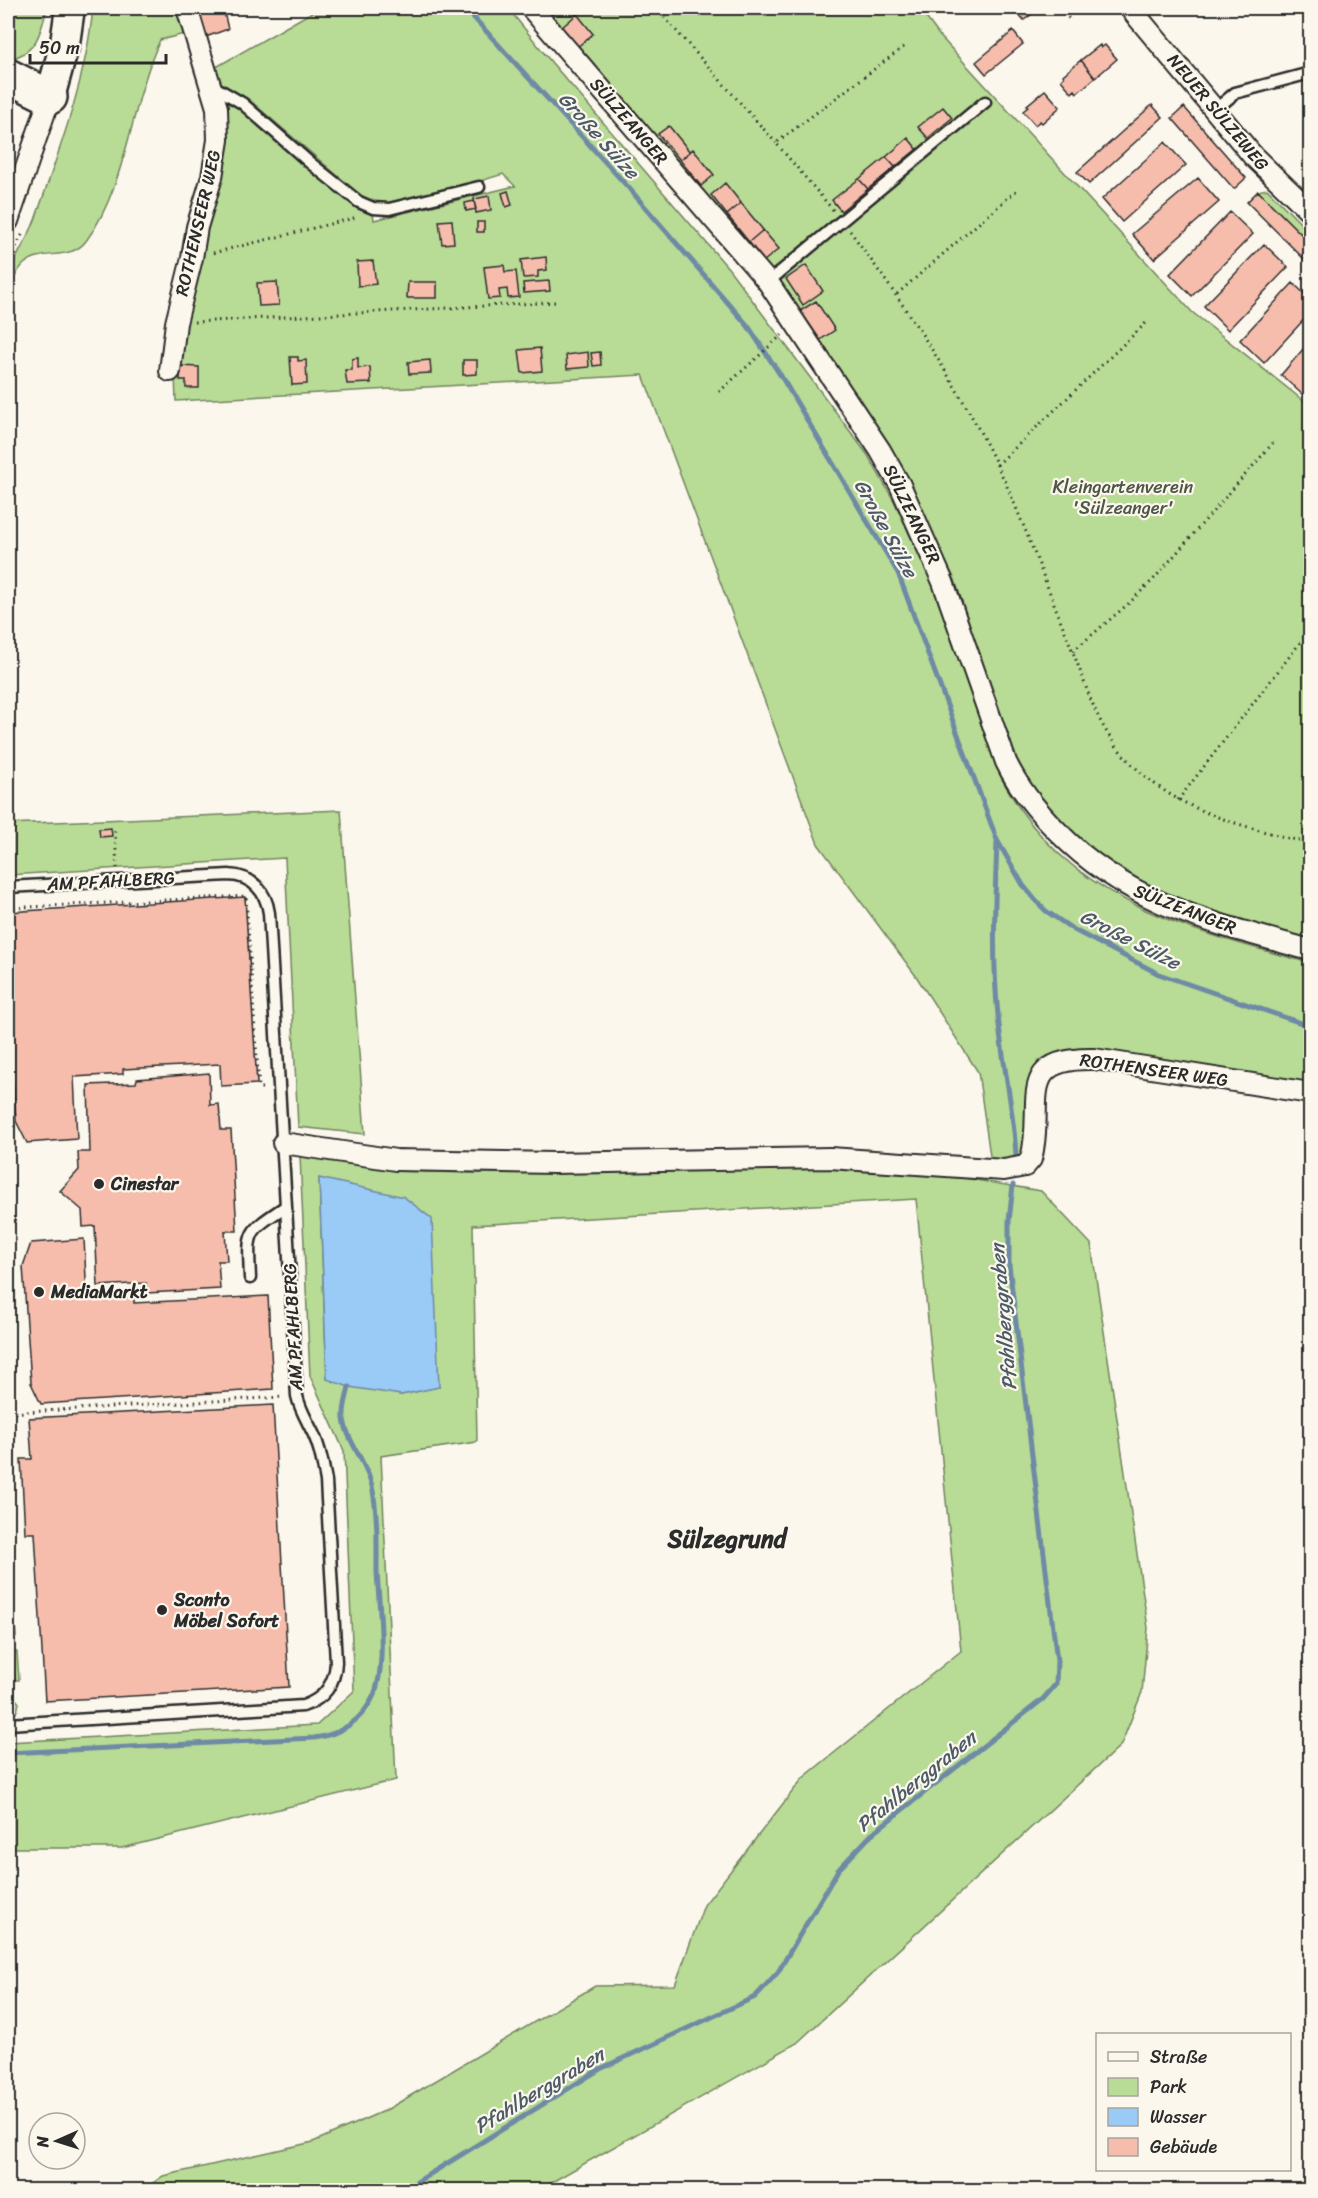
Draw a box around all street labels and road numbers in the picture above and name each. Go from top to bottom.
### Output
street label: NEUER SÜLZEWEG [1159,46,1278,179]
street label: SÜLZEANGER [581,70,677,172]
street label: ROTHENSEER WEG [166,147,230,299]
street label: SÜLZEANGER [874,458,950,570]
street label: AM PFAHLBERG [45,862,176,900]
street label: SÜLZEANGER [1129,875,1241,943]
street label: ROTHENSEER WEG [1078,1044,1230,1096]
street label: AM PFAHLBERG [274,1262,312,1393]

